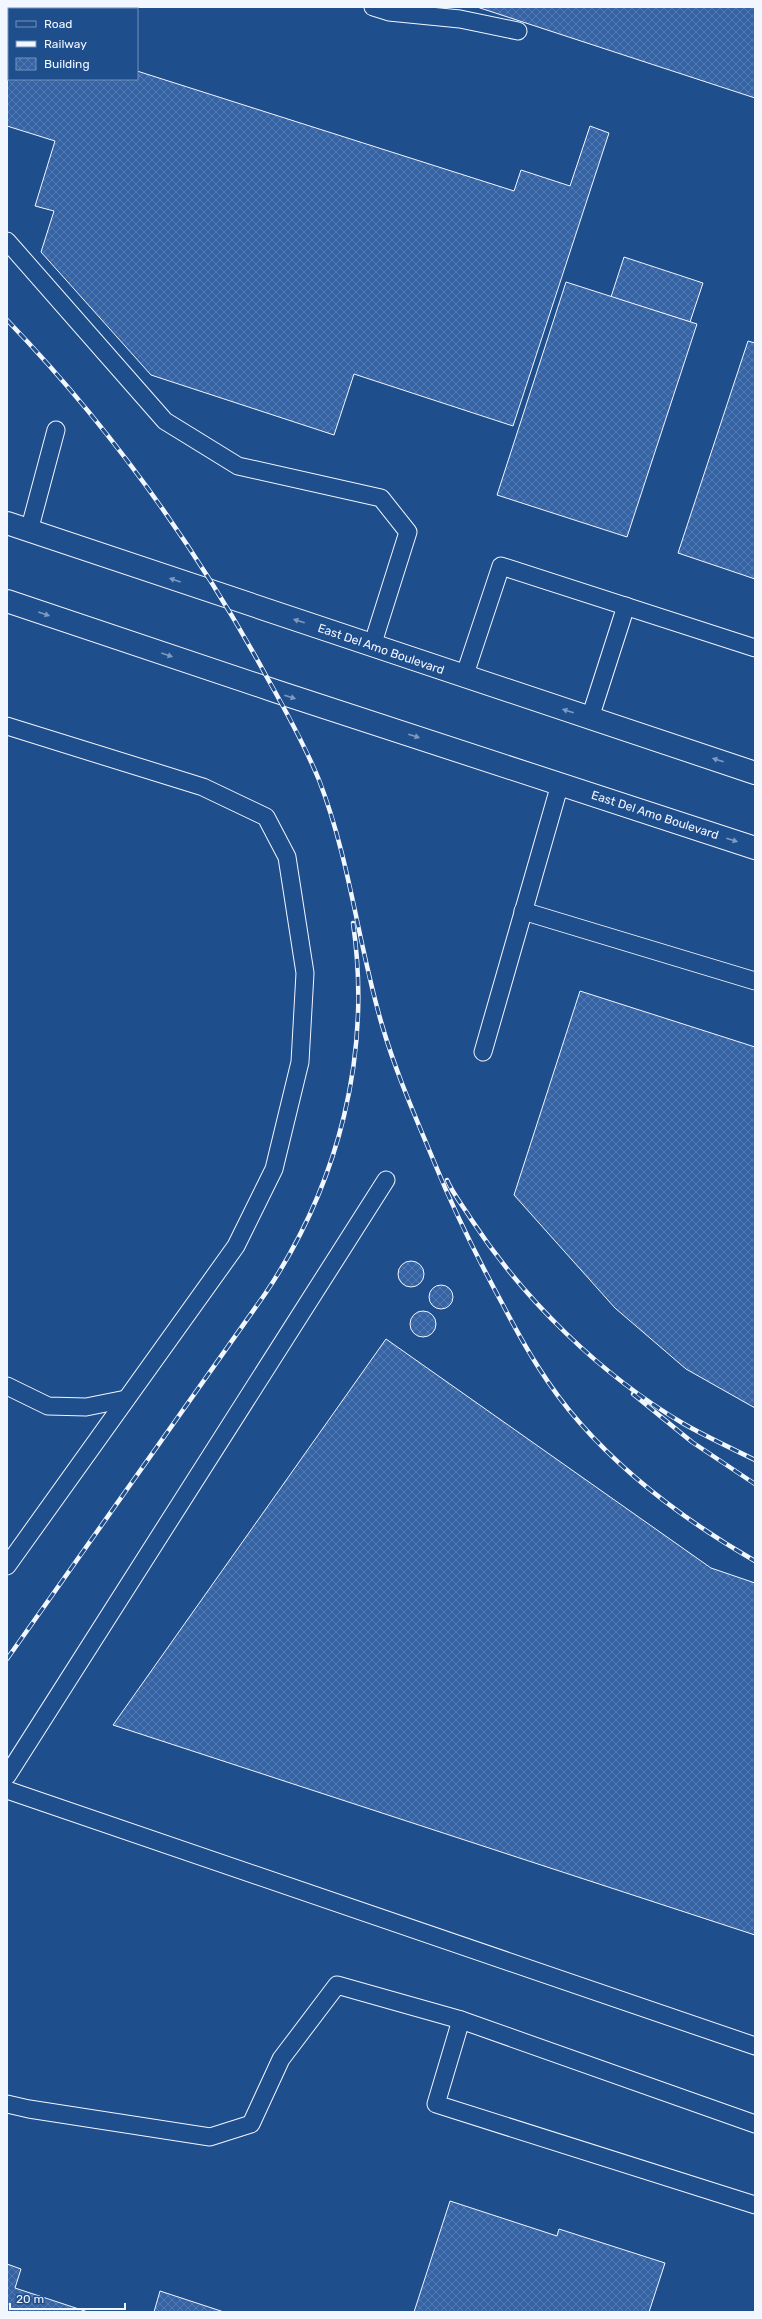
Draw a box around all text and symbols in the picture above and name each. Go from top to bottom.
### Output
legend [8,8,138,80]
text: Road [44,17,72,31]
text: Railway [44,37,87,51]
text: Building [44,57,90,71]
one-way arrow [169,576,181,582]
one-way arrow [38,611,50,617]
one-way arrow [292,618,304,624]
street label: East Del Amo Boulevard [316,621,446,677]
one-way arrow [162,652,174,658]
one-way arrow [285,694,297,700]
one-way arrow [562,708,574,714]
one-way arrow [408,734,420,740]
one-way arrow [712,757,724,763]
street label: East Del Amo Boulevard [590,788,720,842]
one-way arrow [726,837,738,843]
scale bar [10,2285,125,2311]
text: 20 m [16,2292,44,2306]

